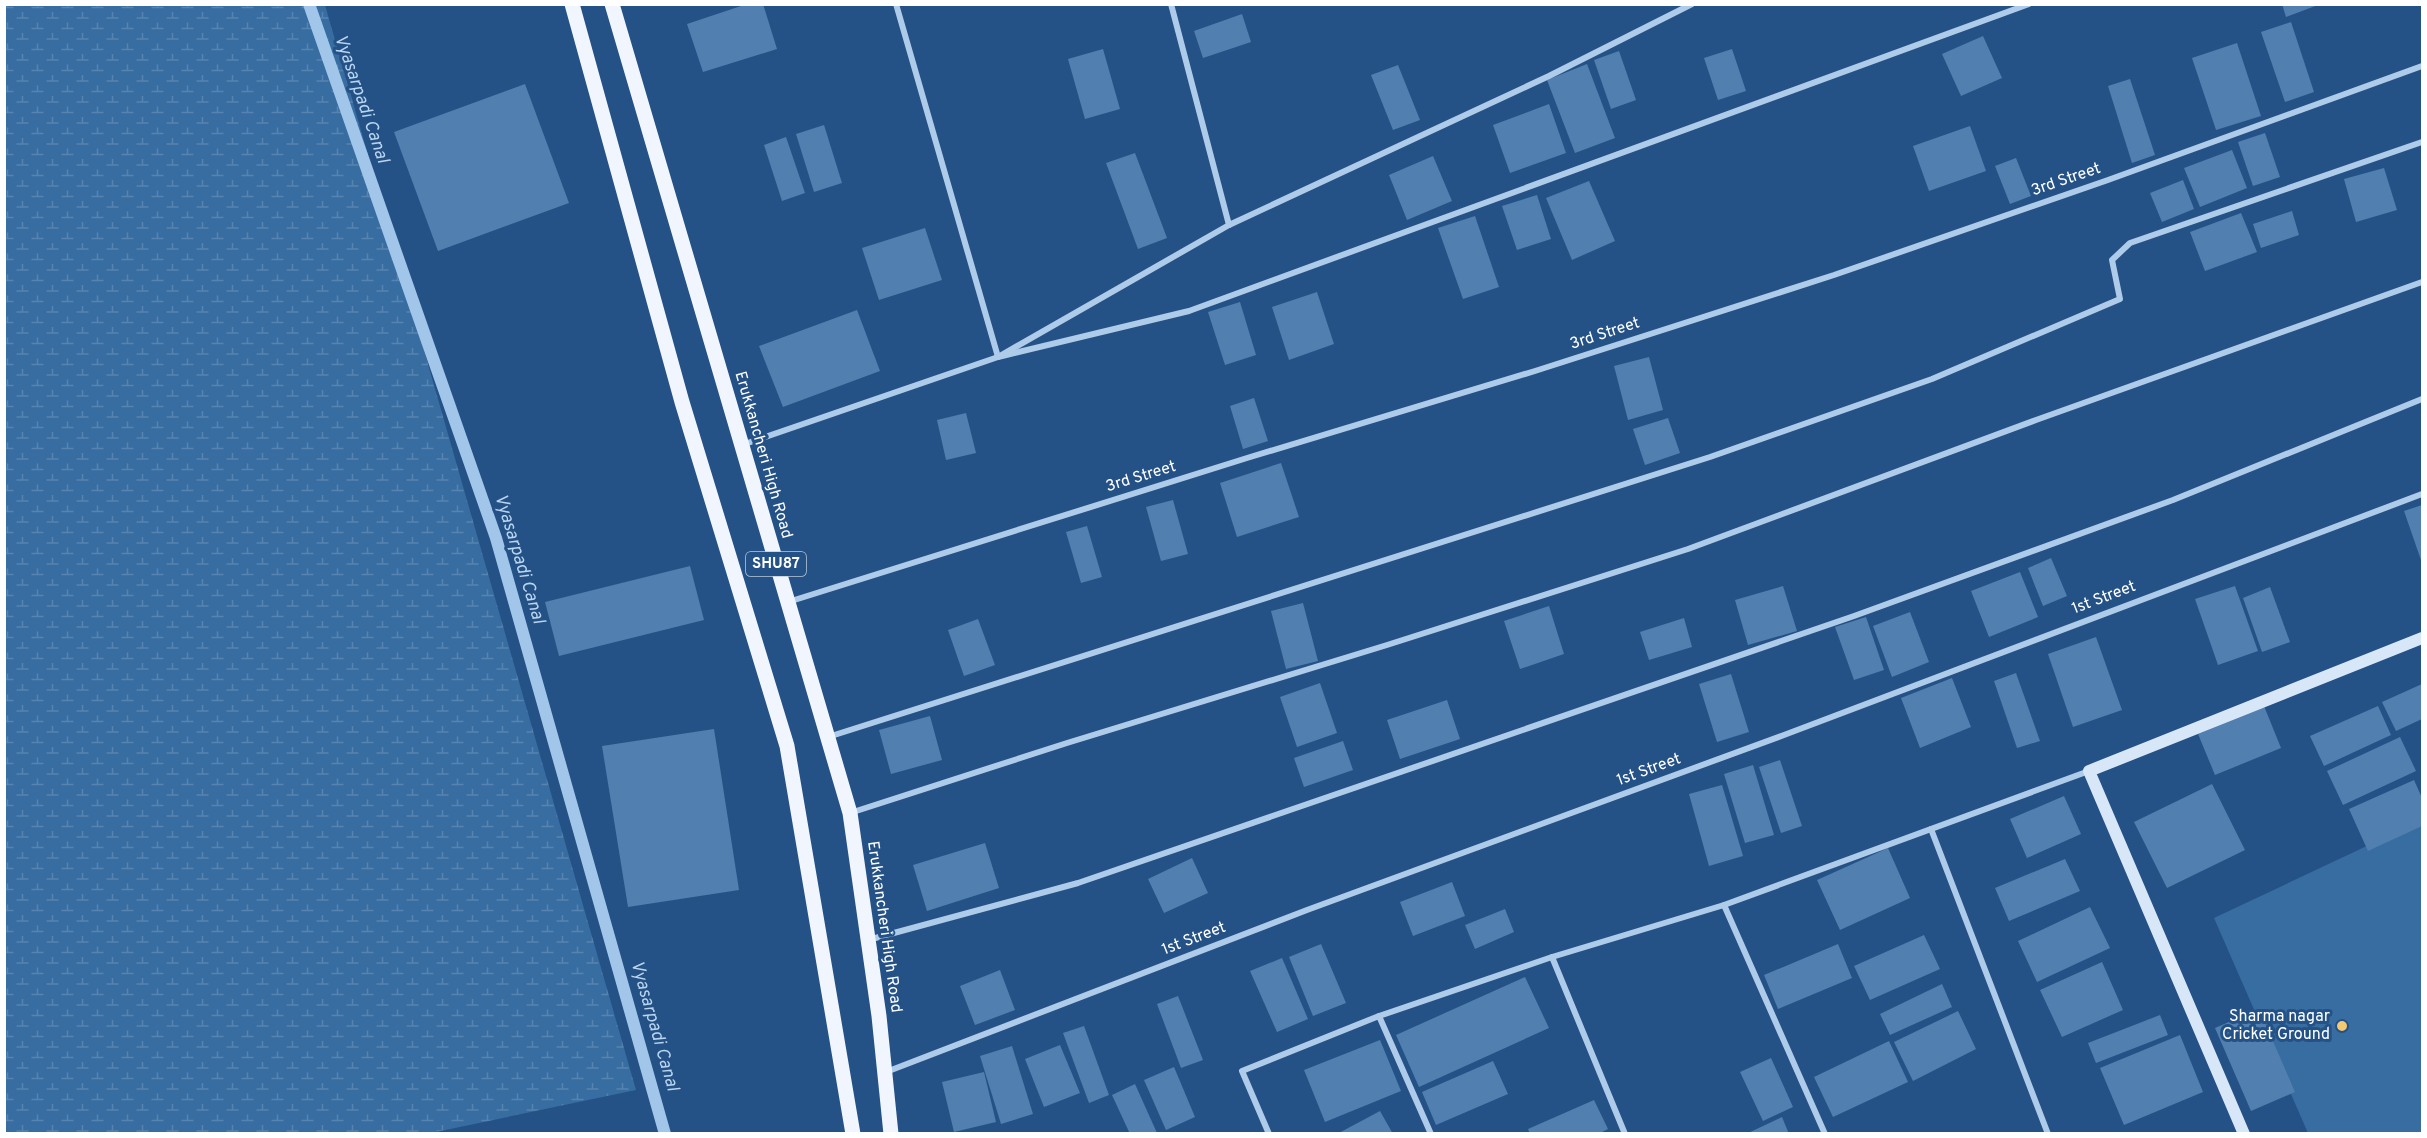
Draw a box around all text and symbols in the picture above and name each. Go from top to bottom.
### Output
water label: Vyasarpadi Canal [328,32,394,168]
street label: 3rd Street [2029,159,2103,201]
street label: 3rd Street [1568,313,1642,355]
street label: Erukkancheri High Road [730,369,796,541]
street label: 3rd Street [1104,457,1178,497]
water label: Vyasarpadi Canal [488,491,550,628]
road number: SHU87 [746,552,806,576]
street label: 1st Street [2069,577,2139,619]
street label: 1st Street [1614,749,1684,791]
street label: Erukkancheri High Road [862,840,906,1014]
street label: 1st Street [1159,918,1229,960]
water label: Vyasarpadi Canal [624,958,684,1095]
place label: Sharma nagar Cricket Ground [2222,1007,2330,1045]
marker: Sharma nagar Cricket Ground [2335,1019,2349,1033]

